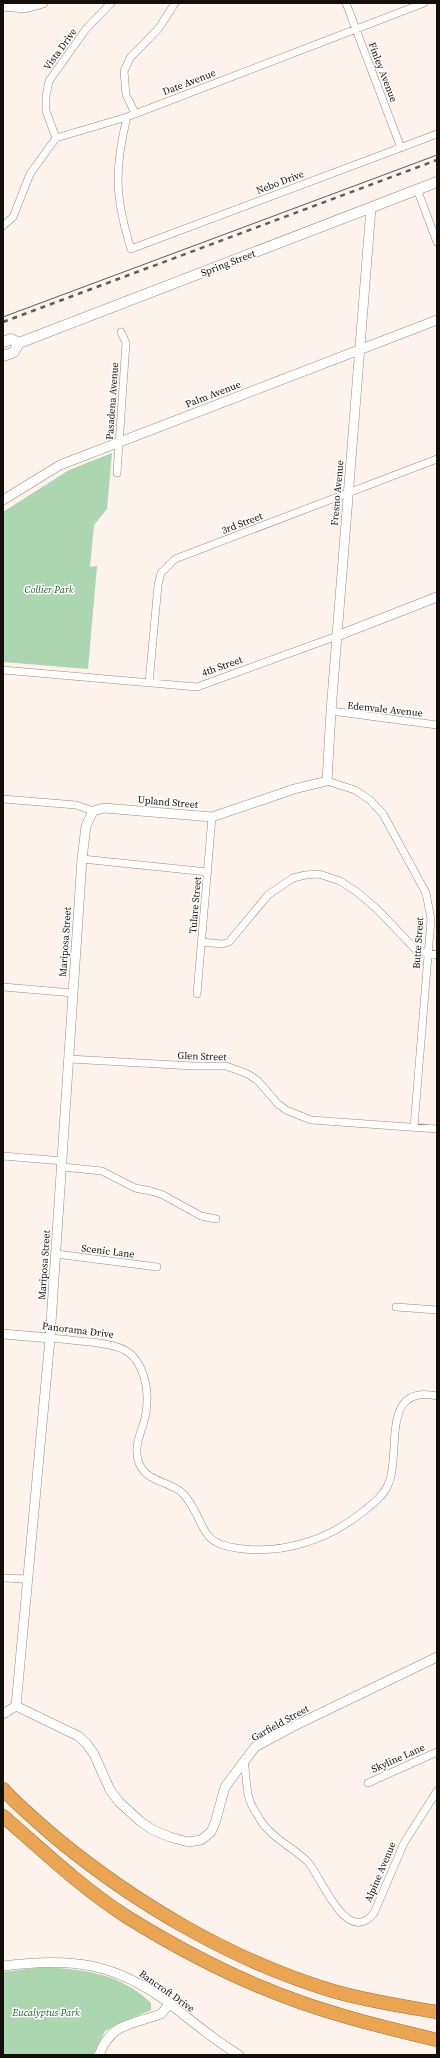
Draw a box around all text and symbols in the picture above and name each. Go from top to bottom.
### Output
street label: Vista Drive [40,26,80,72]
street label: Finley Avenue [366,40,400,104]
street label: Date Avenue [161,66,217,98]
street label: Nebo Drive [254,167,306,197]
street label: Spring Street [199,246,258,279]
street label: Pasadena Avenue [103,362,121,440]
street label: Palm Avenue [184,378,242,410]
street label: Fresno Avenue [328,460,346,526]
street label: 3rd Street [220,509,265,537]
park label: Collier Park [25,583,74,596]
street label: 4th Street [200,652,245,679]
street label: Edenvale Avenue [347,699,423,719]
street label: Upland Street [137,793,199,811]
street label: Tulare Street [186,875,204,934]
street label: Mariposa Street [56,906,74,977]
street label: Butte Street [410,916,426,969]
street label: Glen Street [177,1049,228,1063]
street label: Mariposa Street [35,1229,53,1300]
street label: Scenic Lane [81,1241,135,1261]
street label: Panorama Drive [41,1319,115,1341]
street label: Garfield Street [249,1701,312,1744]
street label: Skyline Lane [369,1740,427,1776]
street label: Alpine Avenue [361,1840,399,1904]
street label: Bancroft Drive [137,1967,197,2015]
park label: Eucalyptus Park [11,2006,80,2019]

